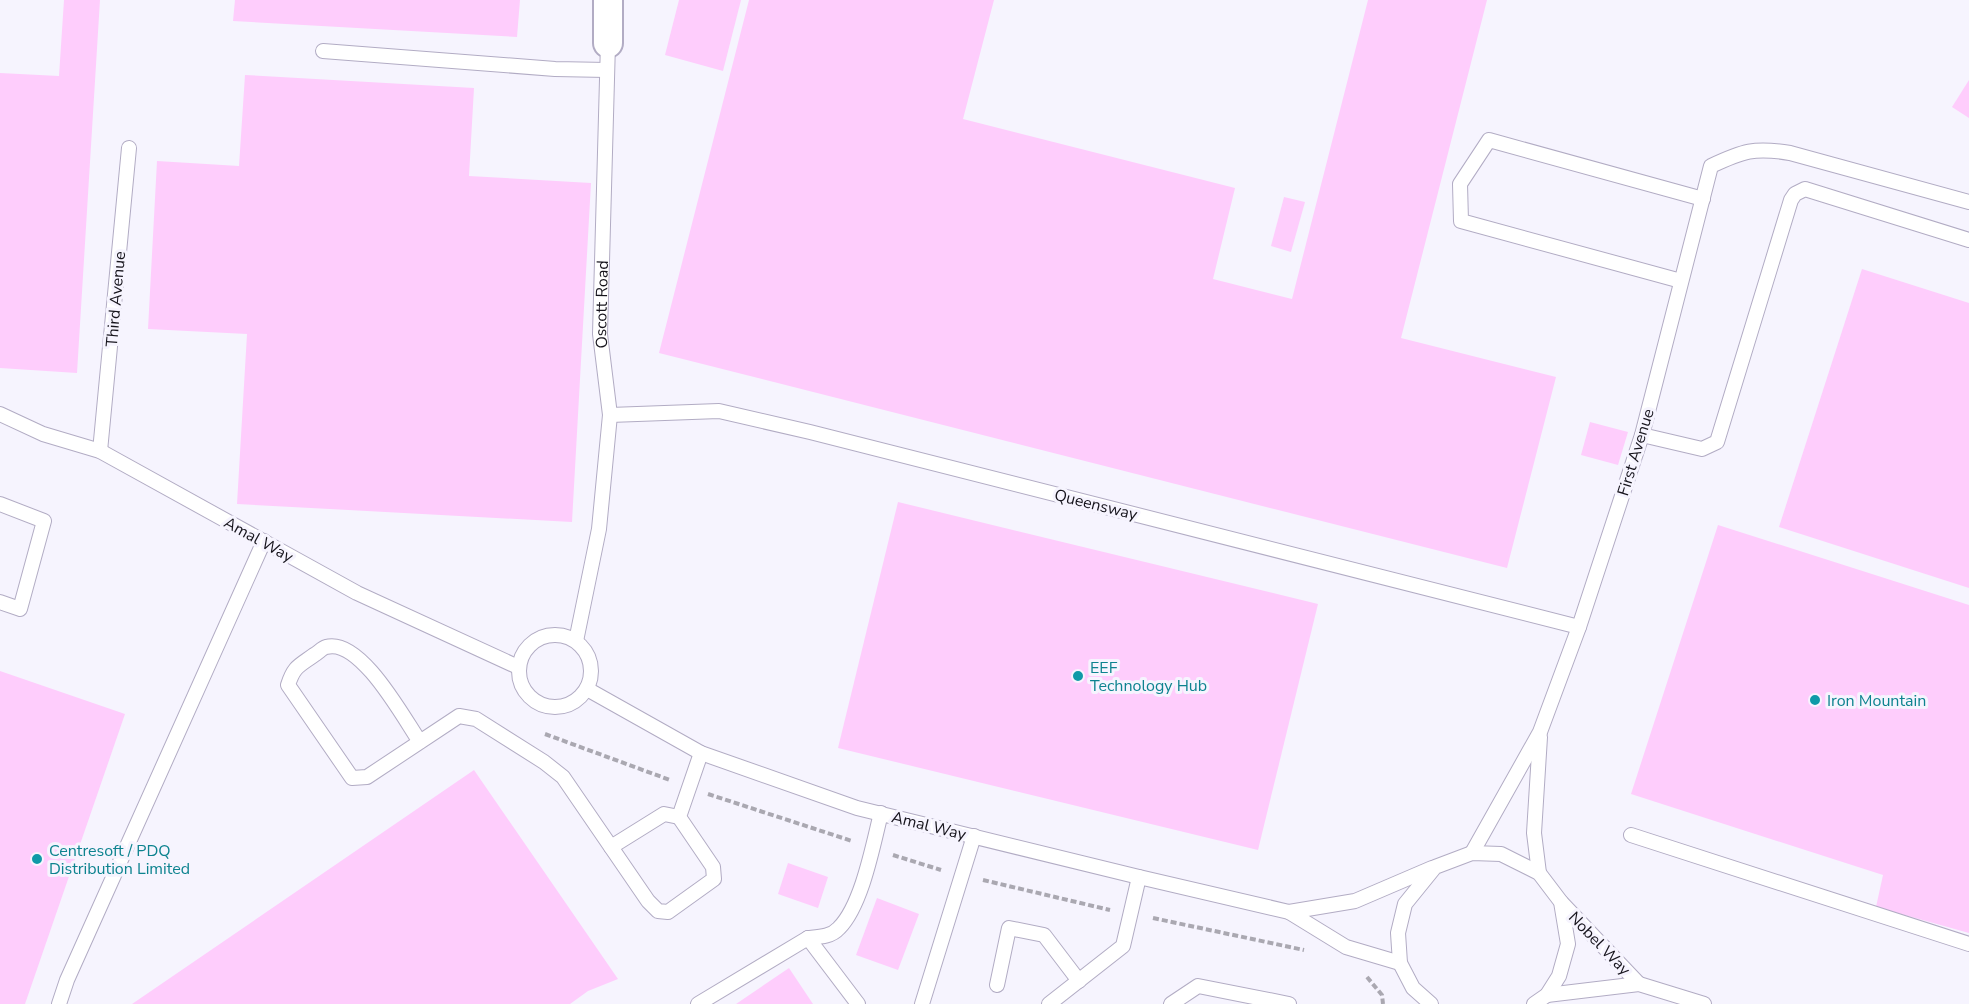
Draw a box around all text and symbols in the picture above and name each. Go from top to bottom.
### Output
street label: Third Avenue [101,250,131,348]
street label: Oscott Road [590,260,614,350]
street label: First Avenue [1612,406,1660,499]
street label: Queensway [1052,484,1140,526]
street label: Amal Way [220,512,298,568]
place label: EEF Technology Hub [1090,657,1207,697]
marker: EEF Technology Hub [1071,669,1085,683]
place label: Iron Mountain [1827,690,1926,712]
marker: Iron Mountain [1808,693,1822,707]
street label: Amal Way [889,806,969,846]
place label: Centresoft / PDQ Distribution Limited [49,840,190,880]
marker: Centresoft / PDQ Distribution Limited [30,852,44,866]
street label: Nobel Way [1563,907,1636,981]

